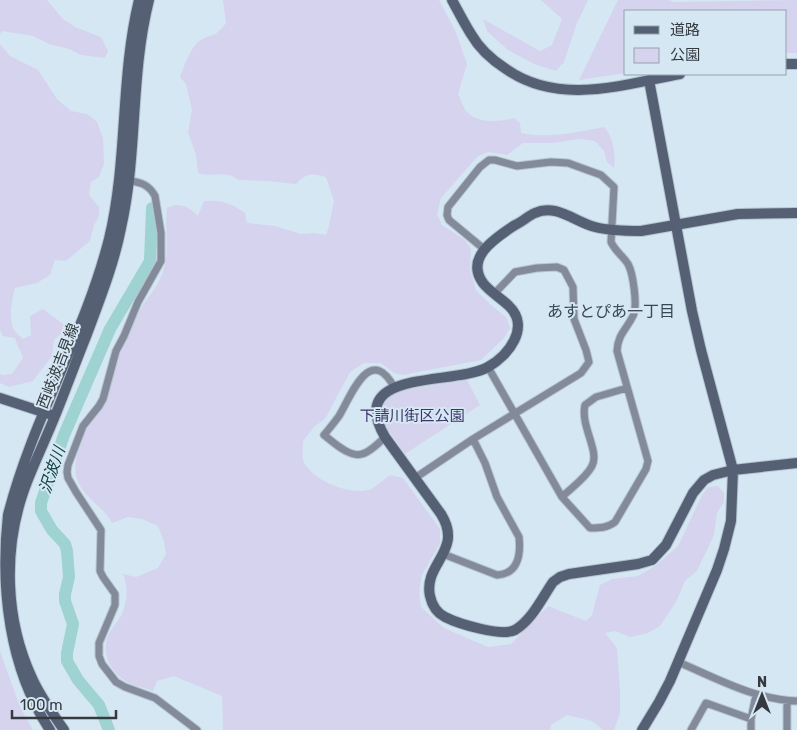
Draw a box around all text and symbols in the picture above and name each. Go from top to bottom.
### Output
legend [624,10,787,75]
text: 道路 [670,21,700,39]
text: 公園 [670,46,700,64]
district label: あすとぴあ一丁目 [547,302,675,321]
street label: 西岐波吉見線 [33,321,83,411]
park label: 下請川街区公園 [359,407,465,425]
water label: 沢波川 [35,442,69,496]
north arrow [737,670,787,720]
text: N [757,674,767,691]
scale bar [12,688,116,720]
text: 100 m [20,696,62,714]

